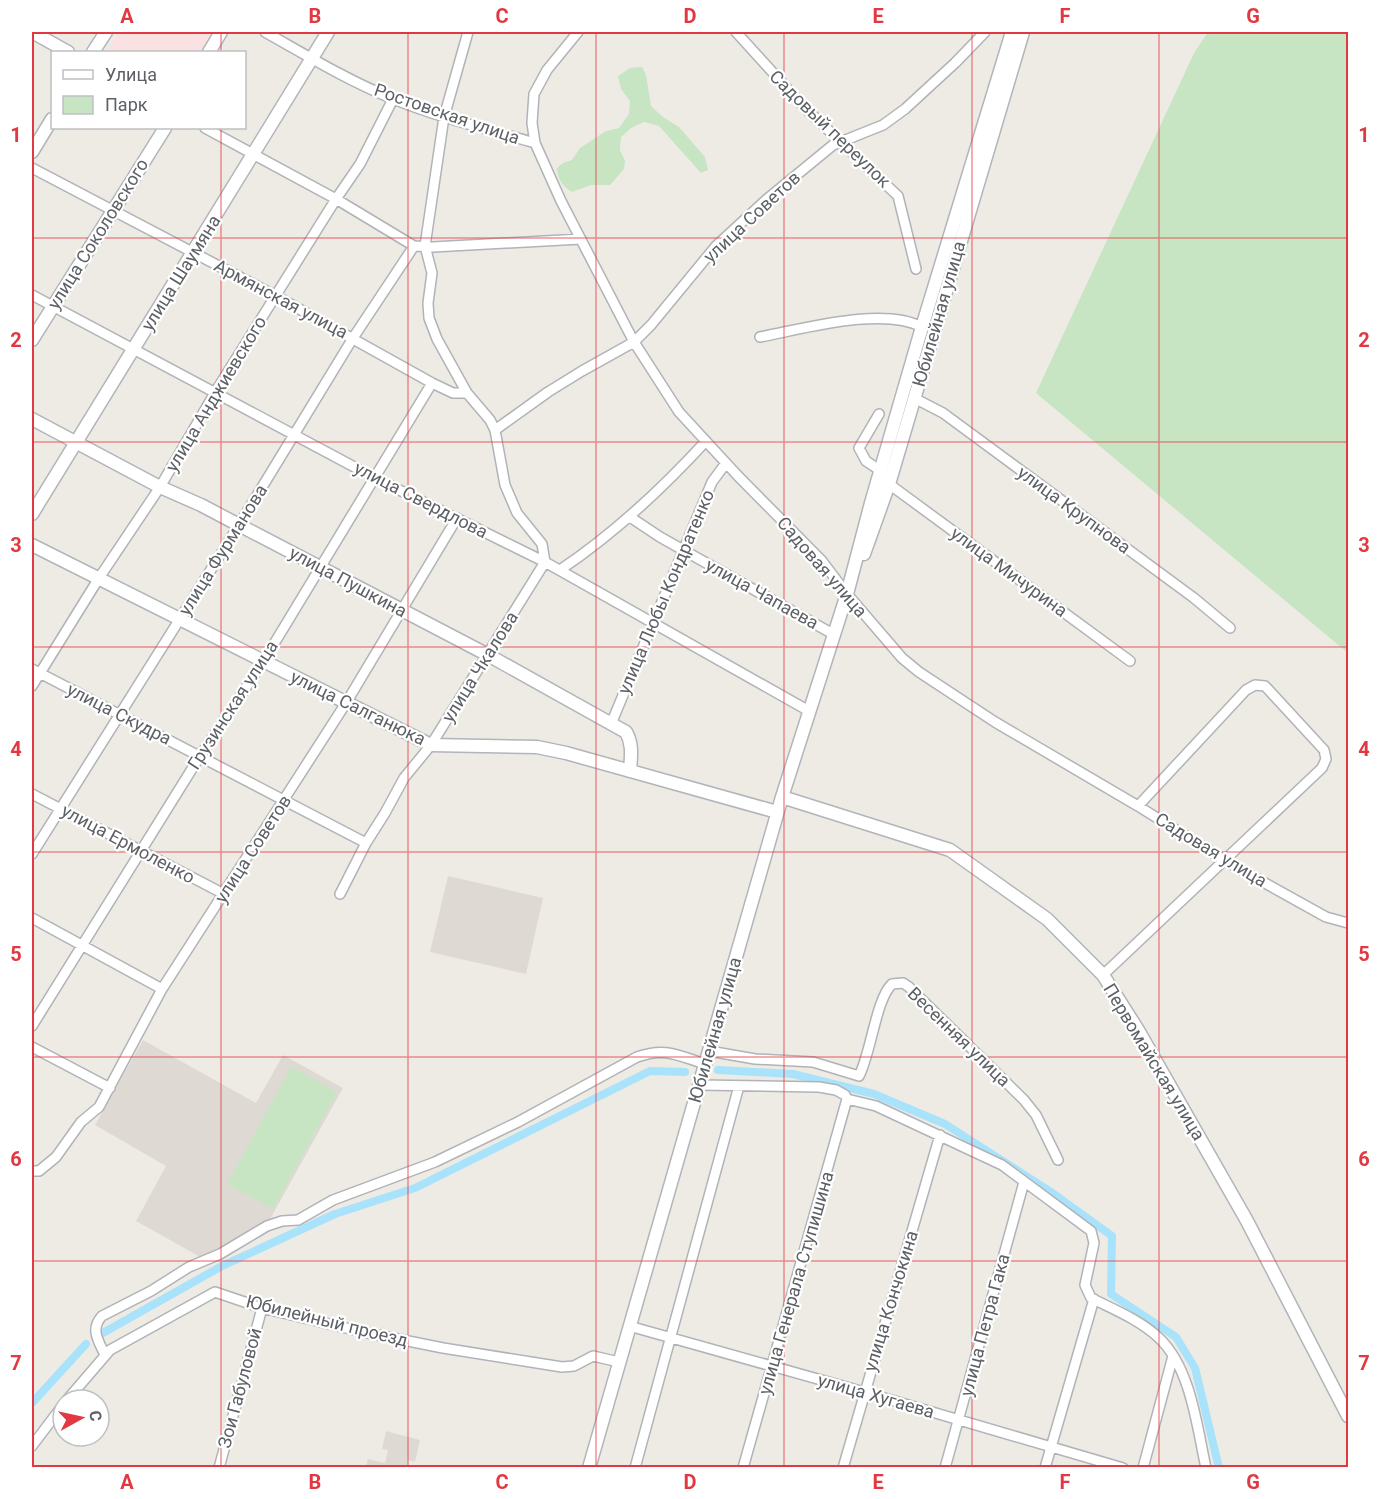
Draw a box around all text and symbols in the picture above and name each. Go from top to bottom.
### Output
text: A [120,4,134,28]
text: B [309,4,321,28]
text: C [495,4,509,28]
text: D [684,4,697,28]
text: E [872,4,884,28]
text: F [1060,4,1071,28]
text: G [1246,4,1260,28]
legend [51,51,246,129]
text: Улица [105,64,157,85]
street label: Садовый переулок [766,66,895,192]
street label: Ростовская улица [372,79,523,148]
text: Парк [105,94,148,115]
text: 1 [10,123,22,147]
text: 1 [1358,123,1370,147]
street label: улица Соколовского [43,155,152,313]
street label: улица Советов [699,167,804,267]
street label: улица Шаумяна [137,211,225,334]
street label: Юбилейная улица [908,239,969,389]
street label: Армянская улица [211,255,352,343]
street label: улица Анджиевского [161,312,270,475]
text: 2 [10,328,22,352]
text: 2 [1358,328,1370,352]
street label: улица Свердлова [351,457,491,542]
street label: улица Крупнова [1014,461,1135,558]
street label: улица Фурманова [174,480,271,619]
street label: улица Любы Кондратенко [613,486,718,697]
street label: Садовая улица [773,512,872,621]
street label: улица Мичурина [947,522,1072,621]
text: 3 [10,533,22,557]
text: 3 [1358,533,1370,557]
street label: улица Пушкина [286,542,411,621]
street label: улица Чапаева [702,554,822,633]
street label: улица Чкалова [437,608,522,726]
street label: Грузинская улица [183,636,282,773]
street label: улица Салганюка [287,666,429,749]
street label: улица Скудра [64,678,175,749]
text: 4 [10,737,22,761]
text: 4 [1358,737,1370,761]
street label: улица Советов [210,791,295,907]
street label: улица Ермоленко [58,800,198,888]
street label: Садовая улица [1152,808,1271,891]
text: 5 [10,942,22,966]
text: 5 [1358,942,1370,966]
street label: Юбилейная улица [684,955,745,1105]
street label: Первомайская улица [1099,979,1210,1144]
street label: Весенняя улица [904,983,1015,1091]
text: 6 [10,1147,22,1171]
text: 6 [1358,1147,1370,1171]
street label: улица Генерала Ступишина [754,1169,837,1397]
street label: улица Кончокина [859,1228,922,1374]
street label: улица Петра Гака [955,1251,1014,1398]
street label: Юбилейный проезд [244,1290,410,1351]
street label: Зои Габуловой [213,1326,266,1450]
text: 7 [10,1351,22,1375]
text: 7 [1358,1351,1370,1375]
street label: улица Хугаева [815,1369,937,1422]
north arrow [51,1388,111,1448]
text: С [85,1409,105,1422]
text: A [120,1470,134,1494]
text: B [309,1470,321,1494]
text: C [495,1470,509,1494]
text: D [684,1470,697,1494]
text: E [872,1470,884,1494]
text: F [1060,1470,1071,1494]
text: G [1246,1470,1260,1494]

